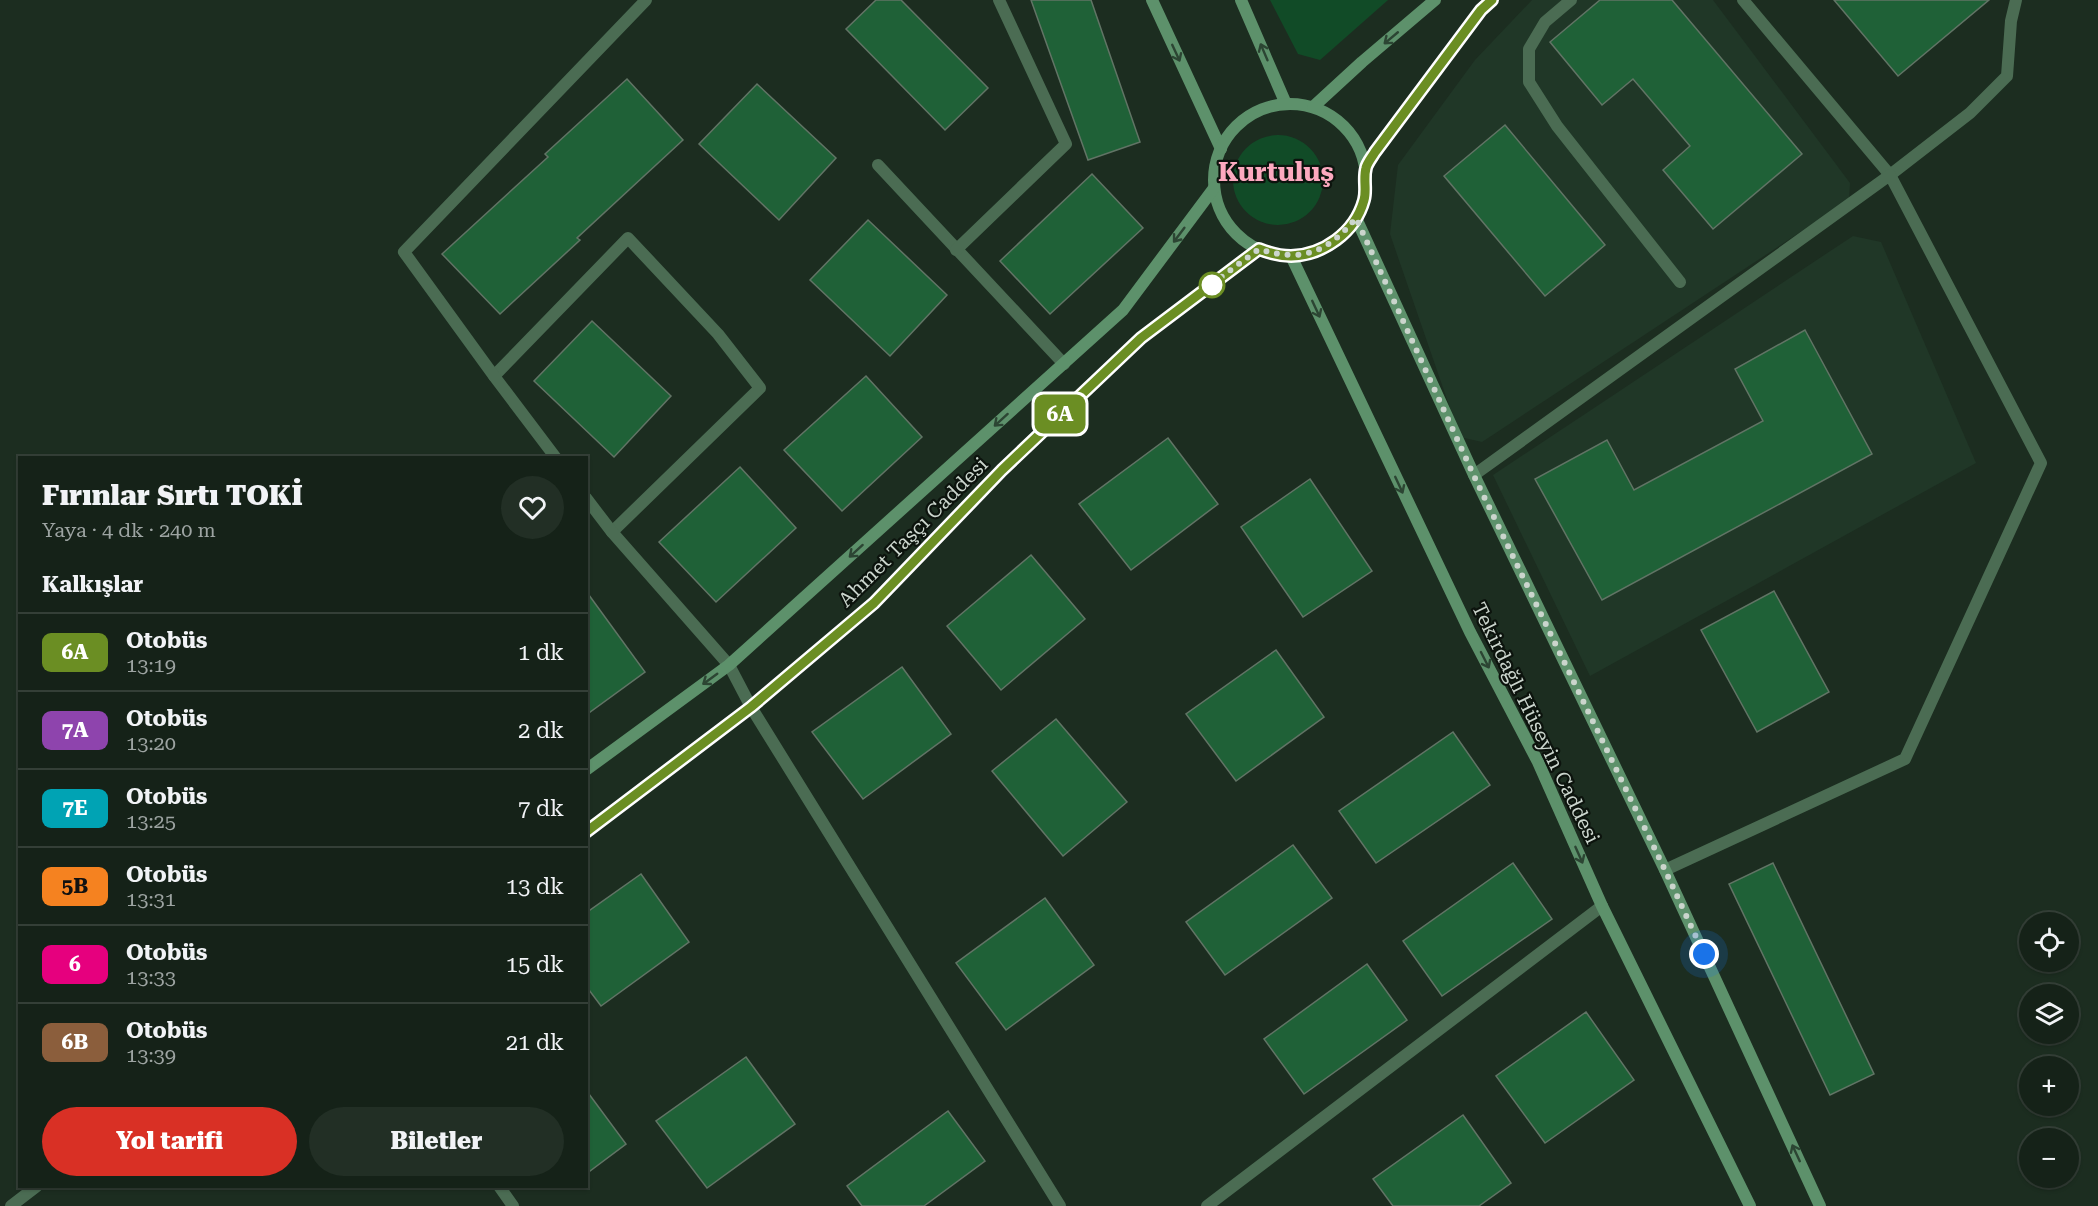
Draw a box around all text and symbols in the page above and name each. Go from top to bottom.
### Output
one-way arrow [1383,31,1399,44]
one-way arrow [1258,43,1269,61]
one-way arrow [1171,44,1183,62]
district label: Kurtuluş [1218,157,1334,187]
one-way arrow [1173,226,1185,242]
unlabelled marker [1199,272,1225,298]
one-way arrow [1310,299,1322,317]
line badge: 6A [1033,394,1087,434]
text: 6A [1047,402,1073,426]
one-way arrow [994,413,1009,427]
street label: Ahmet Taşçı Caddesi [833,452,993,612]
one-way arrow [1394,475,1406,493]
button: heart [501,476,564,539]
text: Fırınlar Sırtı TOKİ [42,479,303,512]
text: Yaya · 4 dk · 240 m [42,518,216,542]
one-way arrow [849,543,864,557]
text: Kalkışlar [42,572,143,597]
street label: Tekirdağlı Hüseyin Caddesi [1467,598,1605,848]
text: Otobüs [126,628,207,653]
text: 6A [62,640,88,664]
text: 1 dk [518,640,564,665]
one-way arrow [1479,651,1491,668]
text: 13:19 [126,653,176,677]
one-way arrow [702,673,718,686]
text: Otobüs [126,706,207,731]
text: 7A [62,718,88,742]
text: 2 dk [518,718,564,743]
text: 13:20 [126,731,176,755]
text: Otobüs [126,784,207,809]
text: 7E [62,796,88,820]
text: 7 dk [518,796,564,821]
text: 13:25 [126,809,176,833]
one-way arrow [1574,845,1585,863]
text: Otobüs [126,862,207,887]
text: 5B [62,874,88,898]
text: 13 dk [506,874,564,899]
text: 13:31 [126,887,176,911]
map controls [2019,912,2079,1188]
button: locate [2019,912,2079,972]
your location [1689,939,1719,969]
text: Otobüs [126,940,207,965]
text: 6 [69,952,81,976]
text: 15 dk [506,952,564,977]
text: 13:33 [126,965,176,989]
button: layers [2019,984,2079,1044]
text: Otobüs [126,1018,207,1043]
text: 6B [62,1030,88,1054]
text: 21 dk [506,1030,564,1055]
text: 13:39 [126,1043,176,1067]
button: + [2019,1056,2079,1116]
button: Yol tarifi [42,1107,297,1176]
button: Biletler [309,1107,564,1176]
button: − [2019,1128,2079,1188]
one-way arrow [1789,1144,1801,1162]

